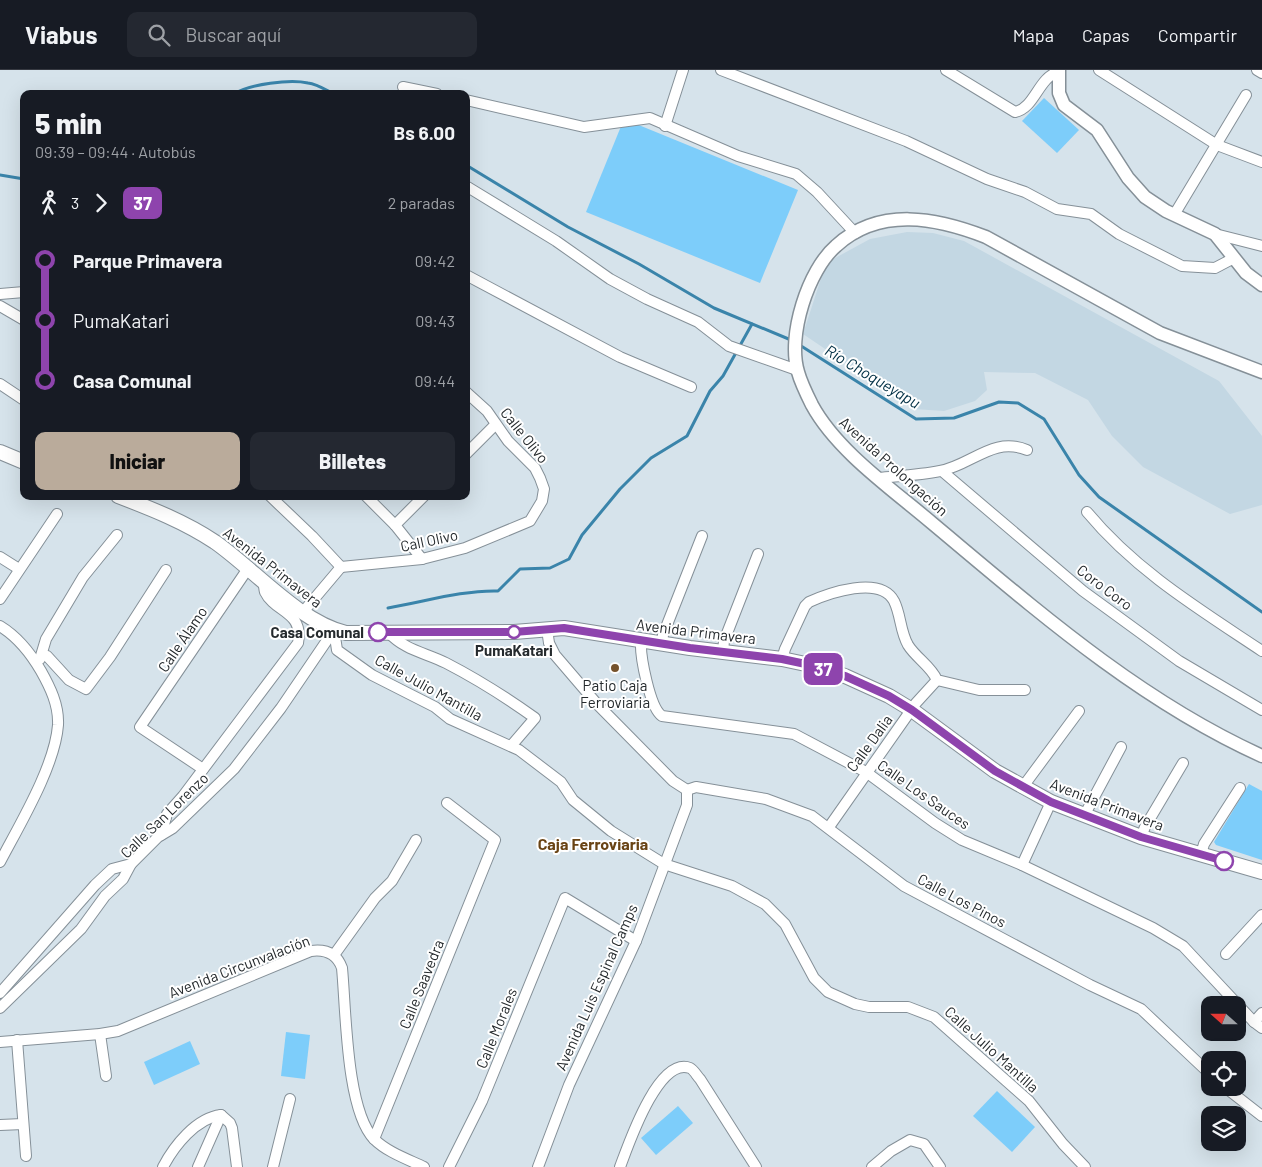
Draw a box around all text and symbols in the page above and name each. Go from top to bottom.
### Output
search box [127,12,477,57]
text: Viabus [25,20,97,49]
icon: search [145,21,173,49]
text: Buscar aquí [185,23,281,46]
text: Mapa [1013,24,1054,46]
text: Capas [1082,24,1130,46]
text: Compartir [1158,24,1237,46]
text: 5 min [35,106,102,140]
text: Bs 6.00 [394,121,455,144]
text: 09:39 – 09:44 · Autobús [35,142,196,161]
icon: walk [35,189,63,217]
icon: forward [87,189,115,217]
text: 37 [133,192,152,214]
text: 3 [71,193,79,212]
text: 2 paradas [388,193,455,212]
text: Parque Primavera [73,249,222,272]
text: 09:42 [415,251,455,270]
text: PumaKatari [73,309,169,332]
text: 09:43 [415,311,455,330]
water label: Río Choqueyapu [822,340,924,412]
text: Casa Comunal [73,369,191,392]
text: 09:44 [415,371,455,390]
street label: Calle Olivo [497,404,553,466]
street label: Avenida Prolongación [836,413,952,519]
button: Iniciar [35,432,240,490]
button: Billetes [250,432,455,490]
street label: Avenida Primavera [220,523,326,611]
street label: Call Olivo [399,525,459,555]
street label: Coro Coro [1074,560,1136,614]
street label: Calle Álamo [153,603,211,675]
street label: Avenida Primavera [635,615,757,647]
marker: Casa Comunal [368,622,388,642]
place label: Casa Comunal [271,623,364,641]
marker: PumaKatari [507,625,521,639]
place label: PumaKatari [475,641,553,659]
street label: Calle Julio Mantilla [372,650,486,724]
line badge: 37 [800,653,846,685]
text: 37 [814,658,832,680]
marker: Patio Caja Ferroviaria [609,662,621,674]
place label: Patio Caja Ferroviaria [580,676,650,711]
street label: Calle Dalia [842,711,896,775]
street label: Calle Los Sauces [874,755,974,833]
street label: Calle San Lorenzo [116,769,212,861]
street label: Avenida Primavera [1048,774,1166,834]
district label: Caja Ferroviaria [538,834,648,853]
unlabelled marker [1214,851,1234,871]
street label: Calle Los Pinos [915,869,1009,931]
street label: Avenida Luis Espinal Camps [551,901,641,1073]
street label: Avenida Circunvalación [166,931,312,1001]
street label: Calle Saavedra [395,937,447,1031]
street label: Calle Morales [472,985,520,1071]
north arrow [1201,996,1246,1041]
map controls [1201,996,1246,1151]
street label: Calle Julio Mantilla [941,1002,1043,1096]
button: locate [1201,1051,1246,1096]
button: layers [1201,1106,1246,1151]

